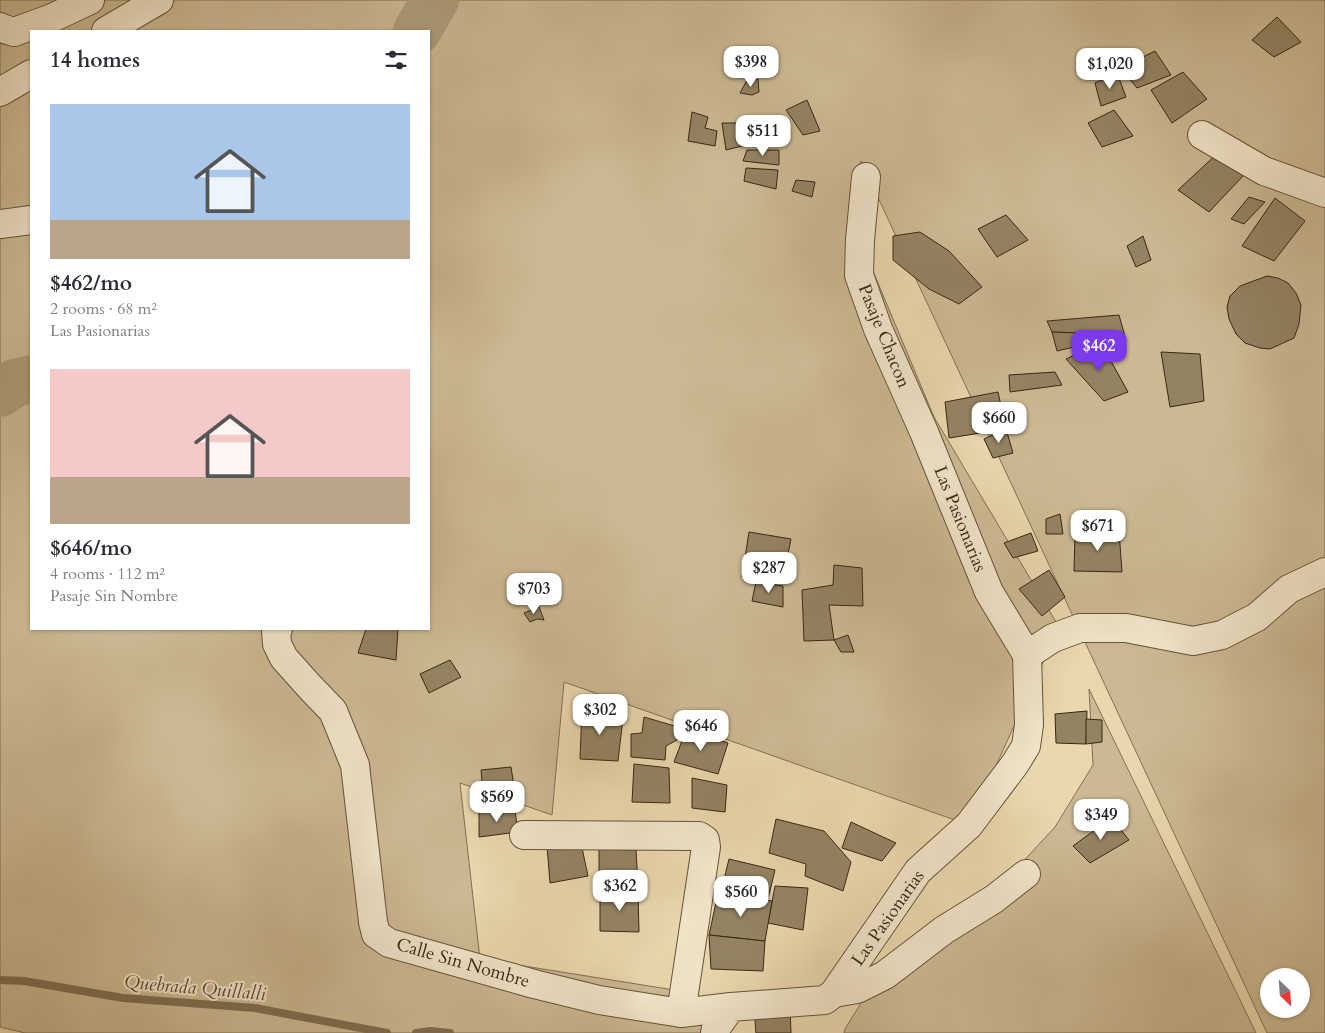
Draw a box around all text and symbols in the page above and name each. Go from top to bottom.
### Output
text: 14 homes [50,46,140,75]
icon: filters [382,46,410,74]
pin: $398 [721,46,781,88]
pin: $1,020 [1069,48,1151,90]
text: $398 [735,51,767,73]
text: $1,020 [1087,53,1133,75]
pin: $511 [733,114,793,157]
text: $511 [747,120,779,142]
icon: home [185,136,275,226]
text: $462/mo [50,269,132,298]
street label: Pasaje Chacon [852,280,916,392]
text: 2 rooms · 68 m² [50,298,157,320]
text: Las Pasionarias [50,320,150,342]
pin: $462 [1069,330,1129,372]
text: $462 [1083,335,1115,357]
icon: home [185,401,275,491]
pin: $660 [969,402,1029,444]
text: $660 [983,407,1015,429]
street label: Las Pasionarias [927,462,993,576]
pin: $671 [1068,510,1128,552]
text: $671 [1082,515,1114,537]
text: $646/mo [50,534,132,563]
pin: $287 [739,552,799,594]
text: $287 [753,557,785,579]
text: 4 rooms · 112 m² [50,563,165,585]
pin: $703 [504,572,564,615]
text: $703 [518,578,550,600]
text: Pasaje Sin Nombre [50,585,178,607]
pin: $302 [570,694,630,736]
text: $302 [584,699,616,721]
pin: $646 [671,710,731,752]
text: $646 [685,715,717,737]
pin: $569 [467,780,527,823]
text: $569 [481,786,513,808]
pin: $349 [1071,798,1131,841]
text: $349 [1085,804,1117,826]
street label: Las Pasionarias [846,865,930,971]
pin: $362 [590,870,650,912]
text: $362 [604,875,636,897]
pin: $560 [711,876,771,918]
text: $560 [725,881,757,903]
street label: Calle Sin Nombre [393,932,533,994]
north arrow [1260,968,1310,1018]
map controls [1260,968,1310,1018]
water label: Quebrada Quillalli [123,969,268,1007]

